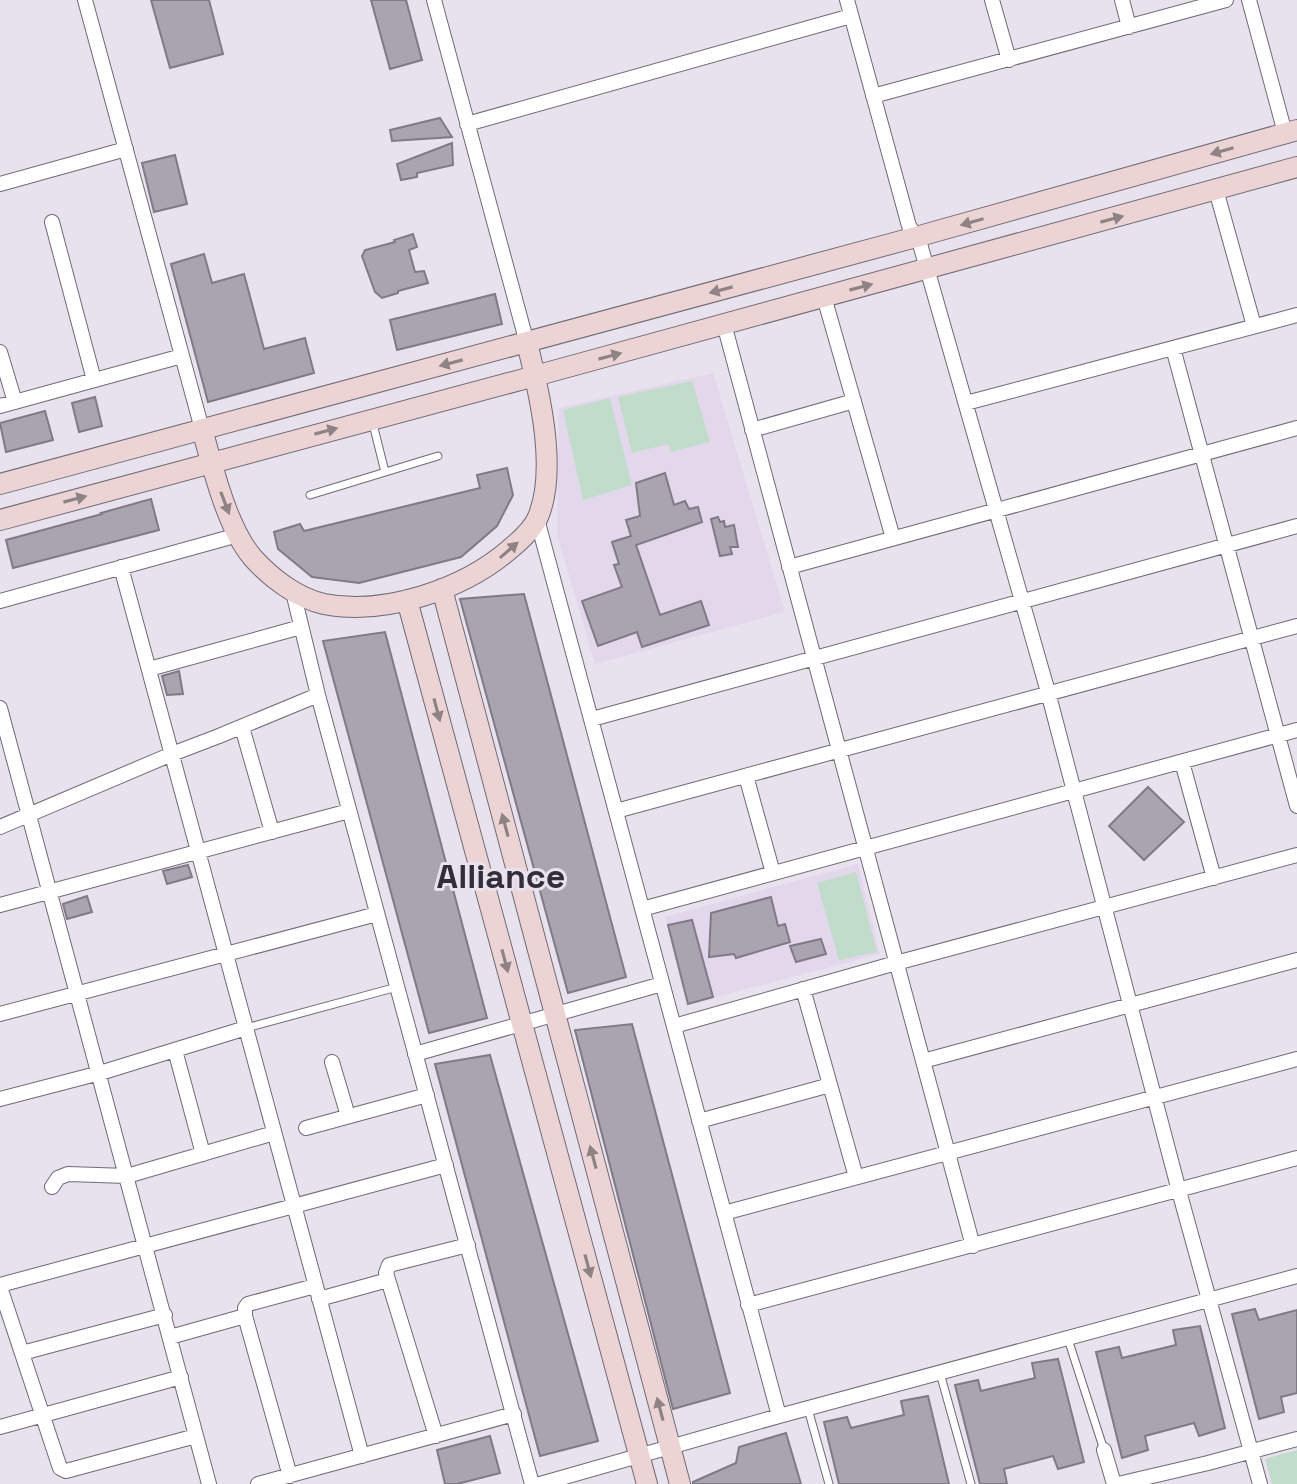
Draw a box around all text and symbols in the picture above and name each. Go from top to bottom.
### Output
one-way arrow [1209,145,1233,158]
one-way arrow [1099,212,1124,224]
one-way arrow [959,216,984,228]
one-way arrow [849,281,874,293]
one-way arrow [708,285,733,297]
one-way arrow [598,349,623,361]
one-way arrow [439,358,464,370]
one-way arrow [314,425,339,437]
one-way arrow [219,491,232,515]
one-way arrow [64,492,88,505]
one-way arrow [499,542,519,559]
one-way arrow [431,698,443,723]
one-way arrow [498,812,511,836]
district label: Alliance [437,855,565,898]
one-way arrow [499,949,512,973]
one-way arrow [587,1145,599,1170]
one-way arrow [582,1254,595,1278]
one-way arrow [654,1396,666,1421]

